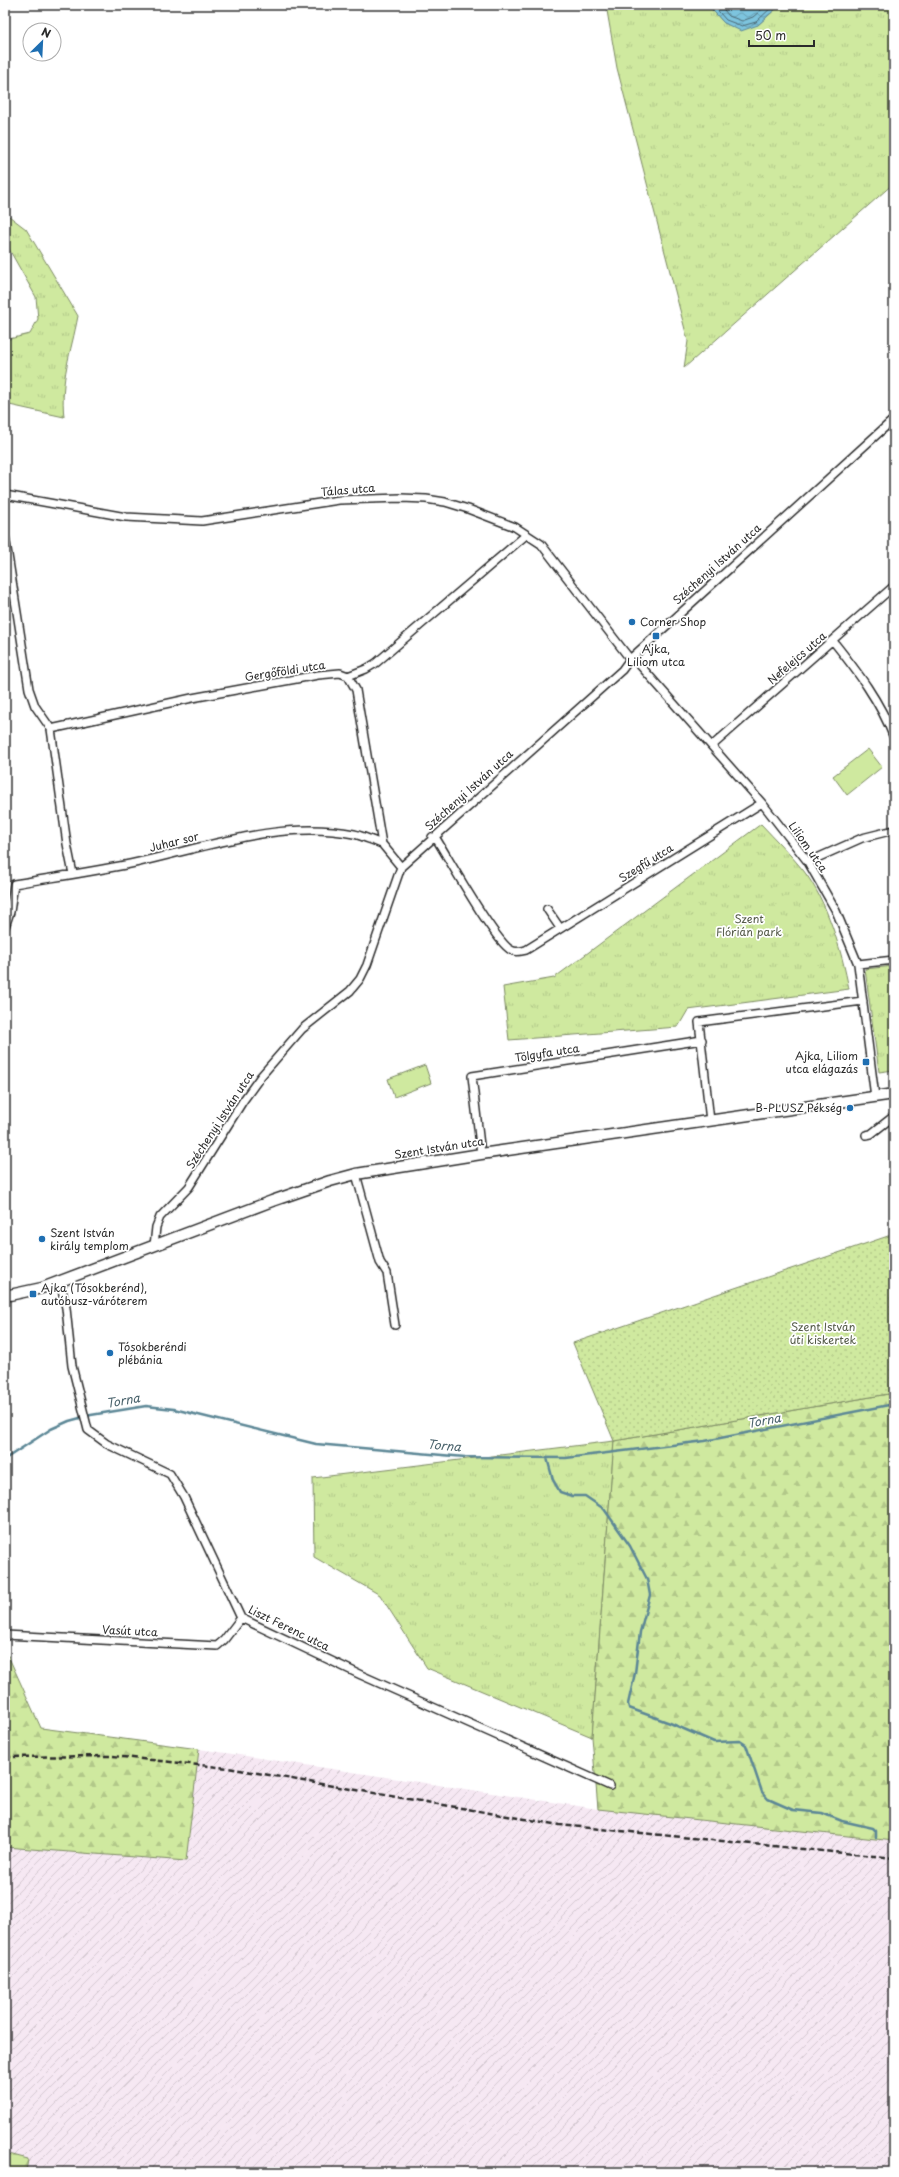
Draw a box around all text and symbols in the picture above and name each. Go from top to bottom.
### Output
north arrow [22,22,62,62]
scale bar [749,22,814,48]
text: N [39,23,54,42]
text: 50 m [755,26,786,44]
street label: Tálas utca [320,479,376,500]
street label: Széchenyi István utca [669,519,765,608]
place label: Corner Shop [640,613,707,630]
marker: Corner Shop [627,617,637,627]
street label: Nefelejcs utca [764,627,830,688]
marker: Ajka, Liliom utca [651,631,661,641]
place label: Ajka, Liliom utca [627,640,685,670]
street label: Gergőföldi utca [244,656,326,685]
street label: Széchenyi István utca [421,745,517,834]
street label: Liliom utca [785,818,832,875]
street label: Juhar sor [147,827,201,856]
street label: Szegfű utca [615,839,676,886]
park label: Szent Flórián park [716,910,782,940]
street label: Tölgyfa utca [513,1039,581,1066]
place label: Ajka, Liliom utca elágazás [786,1047,858,1077]
marker: Ajka, Liliom utca elágazás [861,1057,871,1067]
street label: Széchenyi István utca [182,1067,258,1172]
place label: B-PLUSZ Pékség [756,1099,842,1116]
marker: B-PLUSZ Pékség [845,1103,855,1113]
street label: Szent István utca [393,1132,485,1163]
place label: Szent István király templom [50,1224,129,1254]
marker: Szent István király templom [37,1234,47,1244]
place label: Ajka (Tósokberénd), autóbusz-váróterem [41,1279,148,1309]
marker: Ajka (Tósokberénd), autóbusz-váróterem [28,1289,38,1299]
park label: Szent István úti kiskertek [790,1318,857,1348]
place label: Tósokberéndi plébánia [118,1338,187,1368]
marker: Tósokberéndi plébánia [105,1348,115,1358]
water label: Torna [105,1388,141,1412]
water label: Torna [745,1408,783,1432]
water label: Torna [426,1435,462,1455]
street label: Liszt Ferenc utca [246,1601,333,1655]
street label: Vasút utca [102,1621,158,1640]

